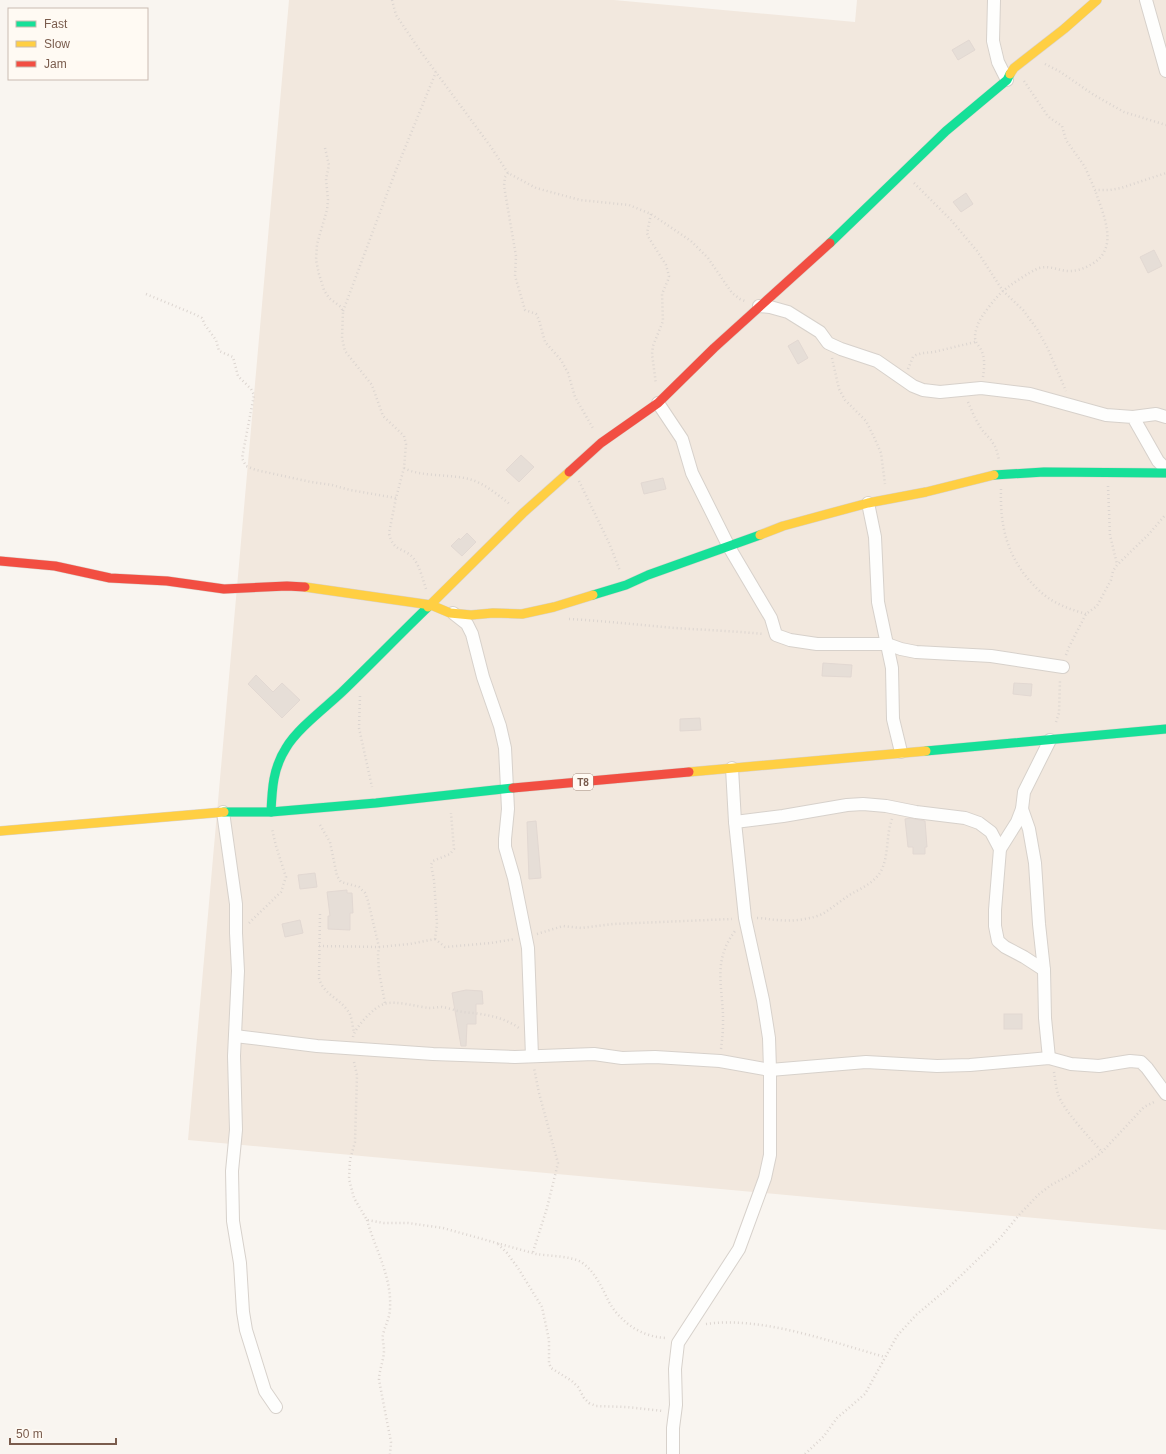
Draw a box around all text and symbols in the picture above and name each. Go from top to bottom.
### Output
legend [8,8,148,80]
text: Fast [44,17,68,31]
text: Slow [44,37,70,51]
text: Jam [44,57,67,71]
road number: T8 [573,774,593,790]
scale bar [10,1420,116,1446]
text: 50 m [16,1427,43,1441]

